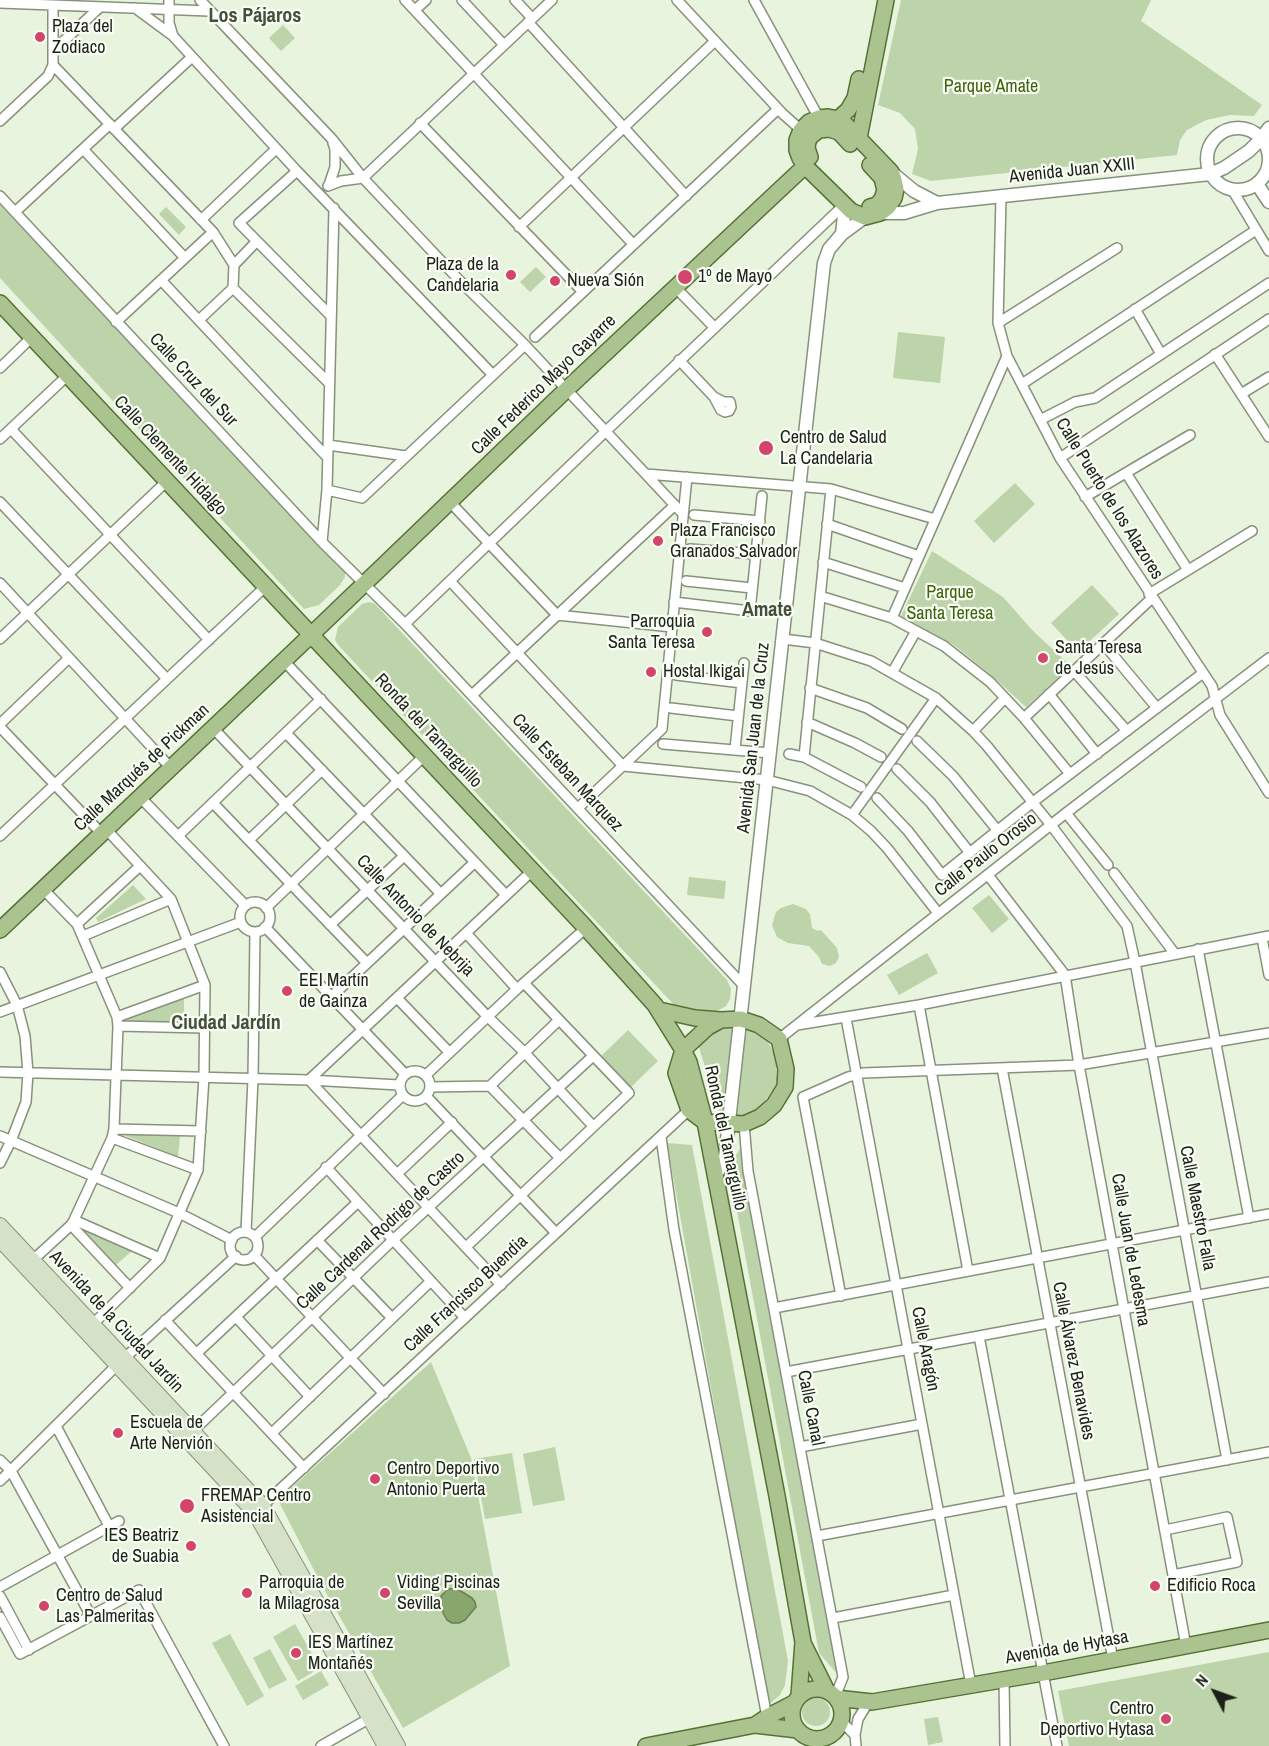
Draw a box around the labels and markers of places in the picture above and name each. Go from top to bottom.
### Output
place label: Plaza del Zodiaco [52,16,113,58]
marker: Plaza del Zodiaco [33,30,47,44]
place label: Plaza de la Candelaria [426,254,499,296]
place label: 1º de Mayo [698,266,772,288]
marker: Plaza de la Candelaria [504,268,518,282]
marker: 1º de Mayo [676,268,694,286]
place label: Nueva Sión [567,270,644,292]
marker: Nueva Sión [548,274,562,288]
place label: Centro de Salud La Candelaria [780,427,887,470]
marker: Centro de Salud La Candelaria [757,439,775,457]
place label: Plaza Francisco Granados Salvador [670,520,797,562]
marker: Plaza Francisco Granados Salvador [651,534,665,548]
place label: Parroquia Santa Teresa [608,611,695,654]
marker: Parroquia Santa Teresa [700,625,714,639]
place label: Santa Teresa de Jesús [1055,637,1142,680]
marker: Santa Teresa de Jesús [1036,651,1050,665]
place label: Hostal Ikigai [663,661,745,683]
marker: Hostal Ikigai [644,665,658,679]
place label: EEI Martín de Gainza [299,970,369,1012]
marker: EEI Martín de Gainza [280,984,294,998]
place label: Escuela de Arte Nervión [130,1412,213,1454]
marker: Escuela de Arte Nervión [111,1426,125,1440]
place label: Centro Deportivo Antonio Puerta [387,1458,499,1500]
marker: Centro Deportivo Antonio Puerta [368,1472,382,1486]
place label: FREMAP Centro Asistencial [201,1485,311,1528]
marker: FREMAP Centro Asistencial [178,1497,196,1515]
place label: IES Beatriz de Suabia [104,1525,179,1568]
marker: IES Beatriz de Suabia [184,1539,198,1553]
place label: Parroquia de la Milagrosa [259,1572,344,1614]
place label: Viding Piscinas Sevilla [397,1572,500,1614]
place label: Edificio Roca [1167,1575,1256,1597]
marker: Edificio Roca [1148,1579,1162,1593]
place label: Centro de Salud Las Palmeritas [56,1585,163,1628]
marker: Parroquia de la Milagrosa [240,1586,254,1600]
marker: Viding Piscinas Sevilla [378,1586,392,1600]
marker: Centro de Salud Las Palmeritas [37,1599,51,1613]
place label: IES Martínez Montañés [308,1632,393,1674]
marker: IES Martínez Montañés [289,1646,303,1660]
place label: Centro Deportivo Hytasa [1040,1698,1154,1740]
marker: Centro Deportivo Hytasa [1159,1712,1173,1726]

